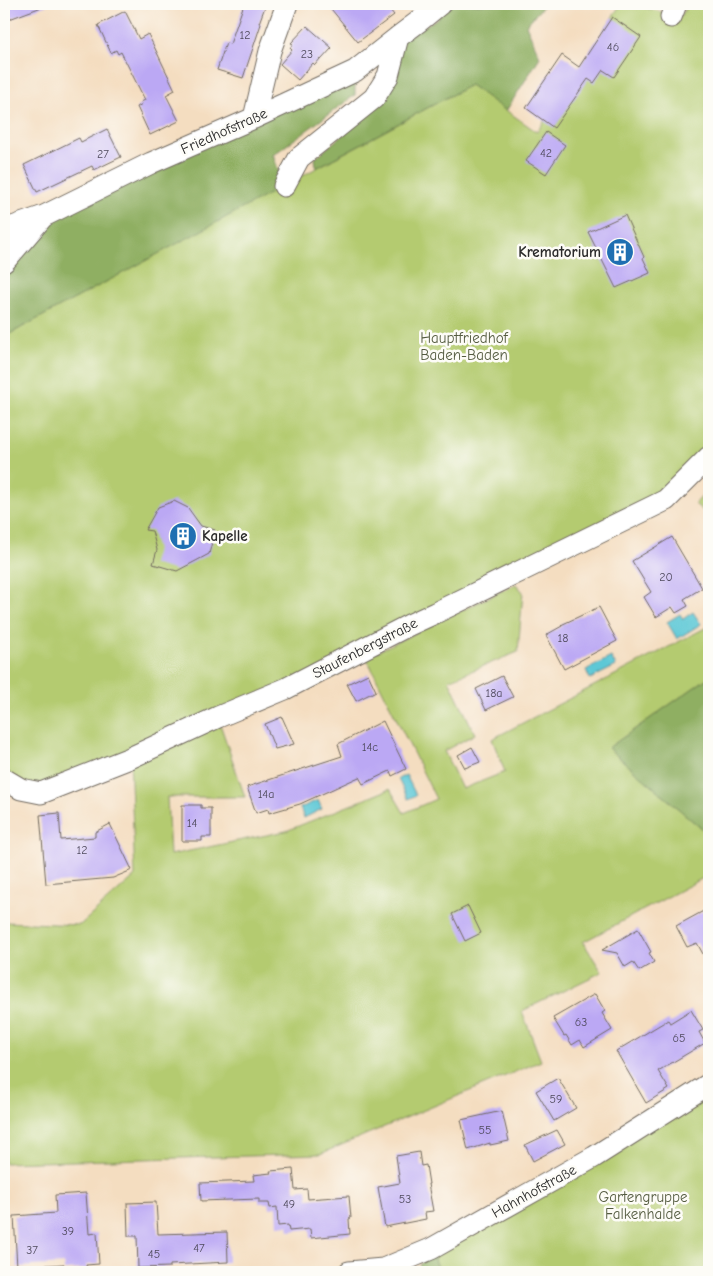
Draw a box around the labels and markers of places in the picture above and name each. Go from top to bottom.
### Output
building icon: Krematorium [605,237,635,267]
place label: Krematorium [518,243,601,261]
building icon: Kapelle [168,521,198,551]
place label: Kapelle [202,527,248,545]

